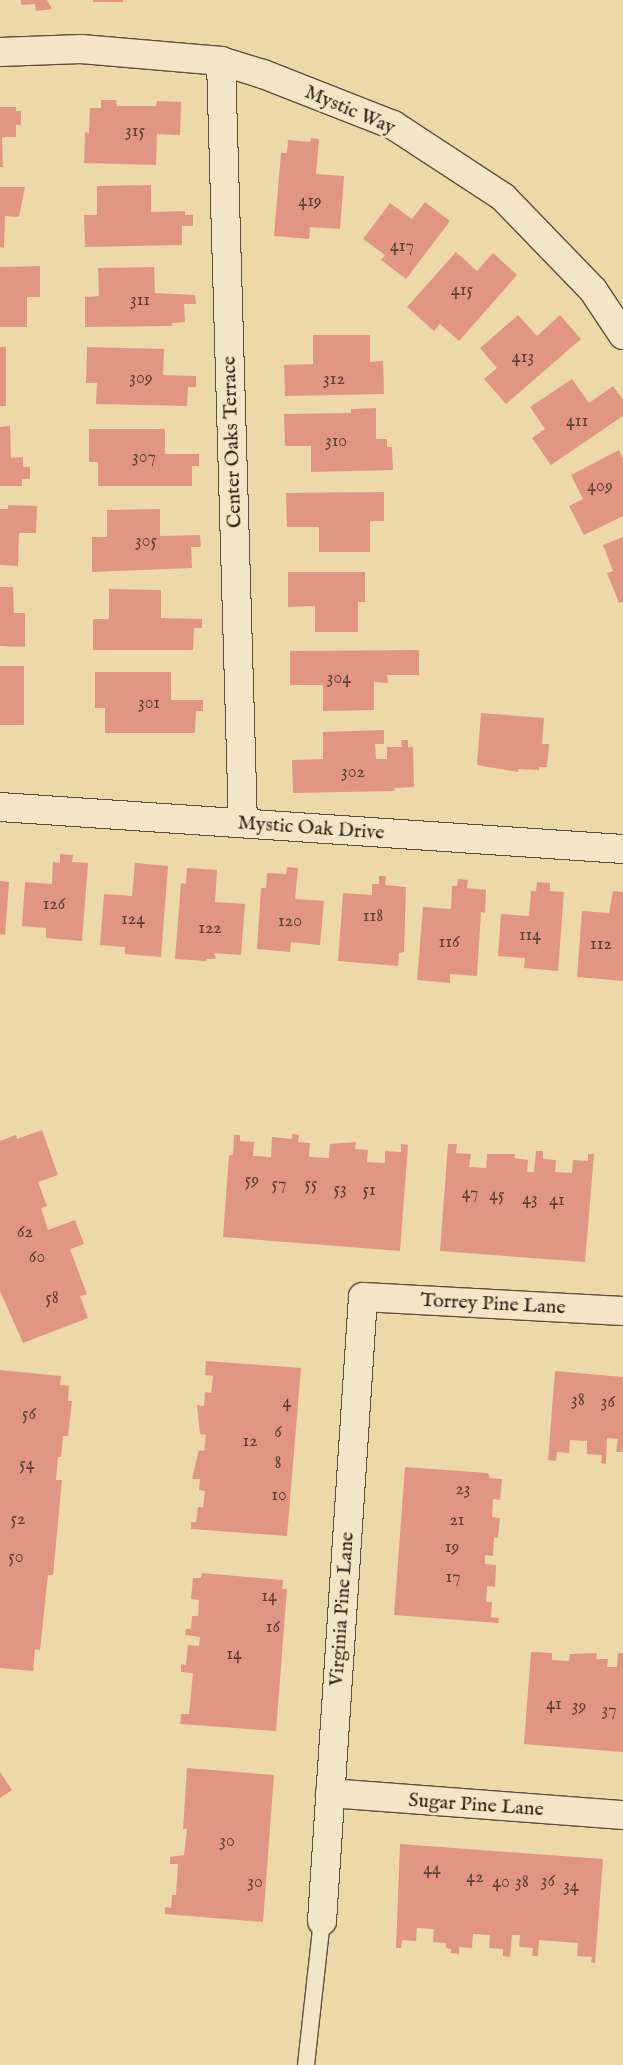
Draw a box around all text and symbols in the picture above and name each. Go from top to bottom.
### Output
street label: Mystic Way [301,80,399,140]
house number: 315 [125,121,145,143]
house number: 419 [298,191,322,213]
house number: 417 [390,236,414,258]
house number: 415 [451,280,473,302]
house number: 311 [130,290,150,312]
house number: 413 [512,347,534,369]
street label: Center Oaks Terrace [217,356,247,528]
house number: 309 [129,368,153,390]
house number: 312 [323,369,345,391]
house number: 411 [566,411,588,433]
house number: 310 [325,431,347,453]
house number: 307 [132,447,156,469]
house number: 409 [587,476,613,498]
house number: 305 [135,531,157,553]
house number: 304 [327,668,351,690]
house number: 301 [138,693,160,715]
house number: 302 [341,762,365,784]
street label: Mystic Oak Drive [237,811,385,845]
house number: 126 [43,894,65,916]
house number: 118 [363,906,383,928]
house number: 124 [121,909,145,931]
house number: 120 [278,911,302,933]
house number: 122 [198,918,222,940]
house number: 114 [519,925,541,947]
house number: 116 [438,932,460,954]
house number: 112 [590,934,612,956]
house number: 59 [245,1170,259,1192]
house number: 57 [272,1174,286,1196]
house number: 55 [304,1174,318,1196]
house number: 53 [333,1179,347,1201]
house number: 51 [362,1180,376,1202]
house number: 47 [462,1183,478,1205]
house number: 45 [489,1185,505,1207]
house number: 43 [522,1189,538,1211]
house number: 41 [549,1190,565,1212]
house number: 62 [17,1222,33,1244]
house number: 60 [29,1247,45,1269]
house number: 58 [45,1288,59,1310]
street label: Torrey Pine Lane [420,1288,566,1320]
house number: 38 [571,1390,585,1412]
house number: 4 [283,1392,291,1414]
house number: 36 [601,1392,615,1414]
house number: 56 [22,1404,36,1426]
house number: 6 [274,1422,282,1444]
house number: 12 [242,1431,258,1453]
house number: 8 [274,1453,282,1475]
house number: 54 [19,1454,35,1476]
house number: 23 [455,1479,471,1501]
house number: 10 [271,1485,287,1507]
house number: 52 [11,1509,25,1531]
house number: 21 [449,1510,465,1532]
street label: Virginia Pine Lane [325,1531,359,1687]
house number: 19 [445,1537,459,1559]
house number: 50 [8,1547,24,1569]
house number: 17 [445,1567,461,1589]
house number: 14 [261,1586,277,1608]
house number: 16 [266,1617,280,1639]
house number: 14 [226,1644,242,1666]
house number: 41 [546,1694,562,1716]
house number: 39 [572,1696,586,1718]
house number: 37 [601,1700,617,1722]
street label: Sugar Pine Lane [408,1788,544,1822]
house number: 30 [219,1831,235,1853]
house number: 44 [423,1859,441,1881]
house number: 42 [466,1867,484,1889]
house number: 36 [541,1871,555,1893]
house number: 30 [247,1872,263,1894]
house number: 40 [492,1872,510,1894]
house number: 38 [515,1872,529,1894]
house number: 34 [563,1876,579,1898]

